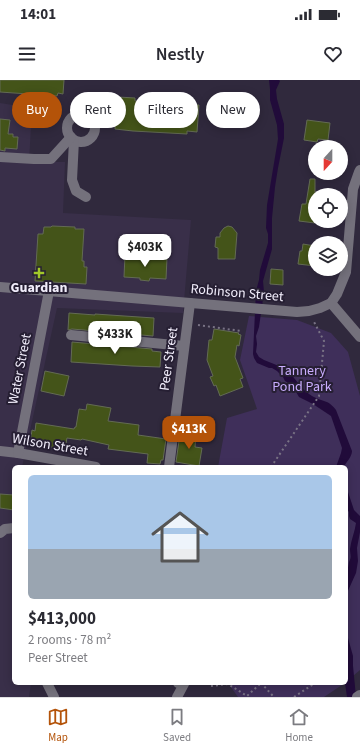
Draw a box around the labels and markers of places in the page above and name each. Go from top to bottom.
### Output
pin: $403K [117,234,173,268]
marker: Guardian [34,268,44,278]
place label: Guardian [11,278,67,298]
pin: $433K [87,321,143,355]
pin: $413K [161,416,217,450]

